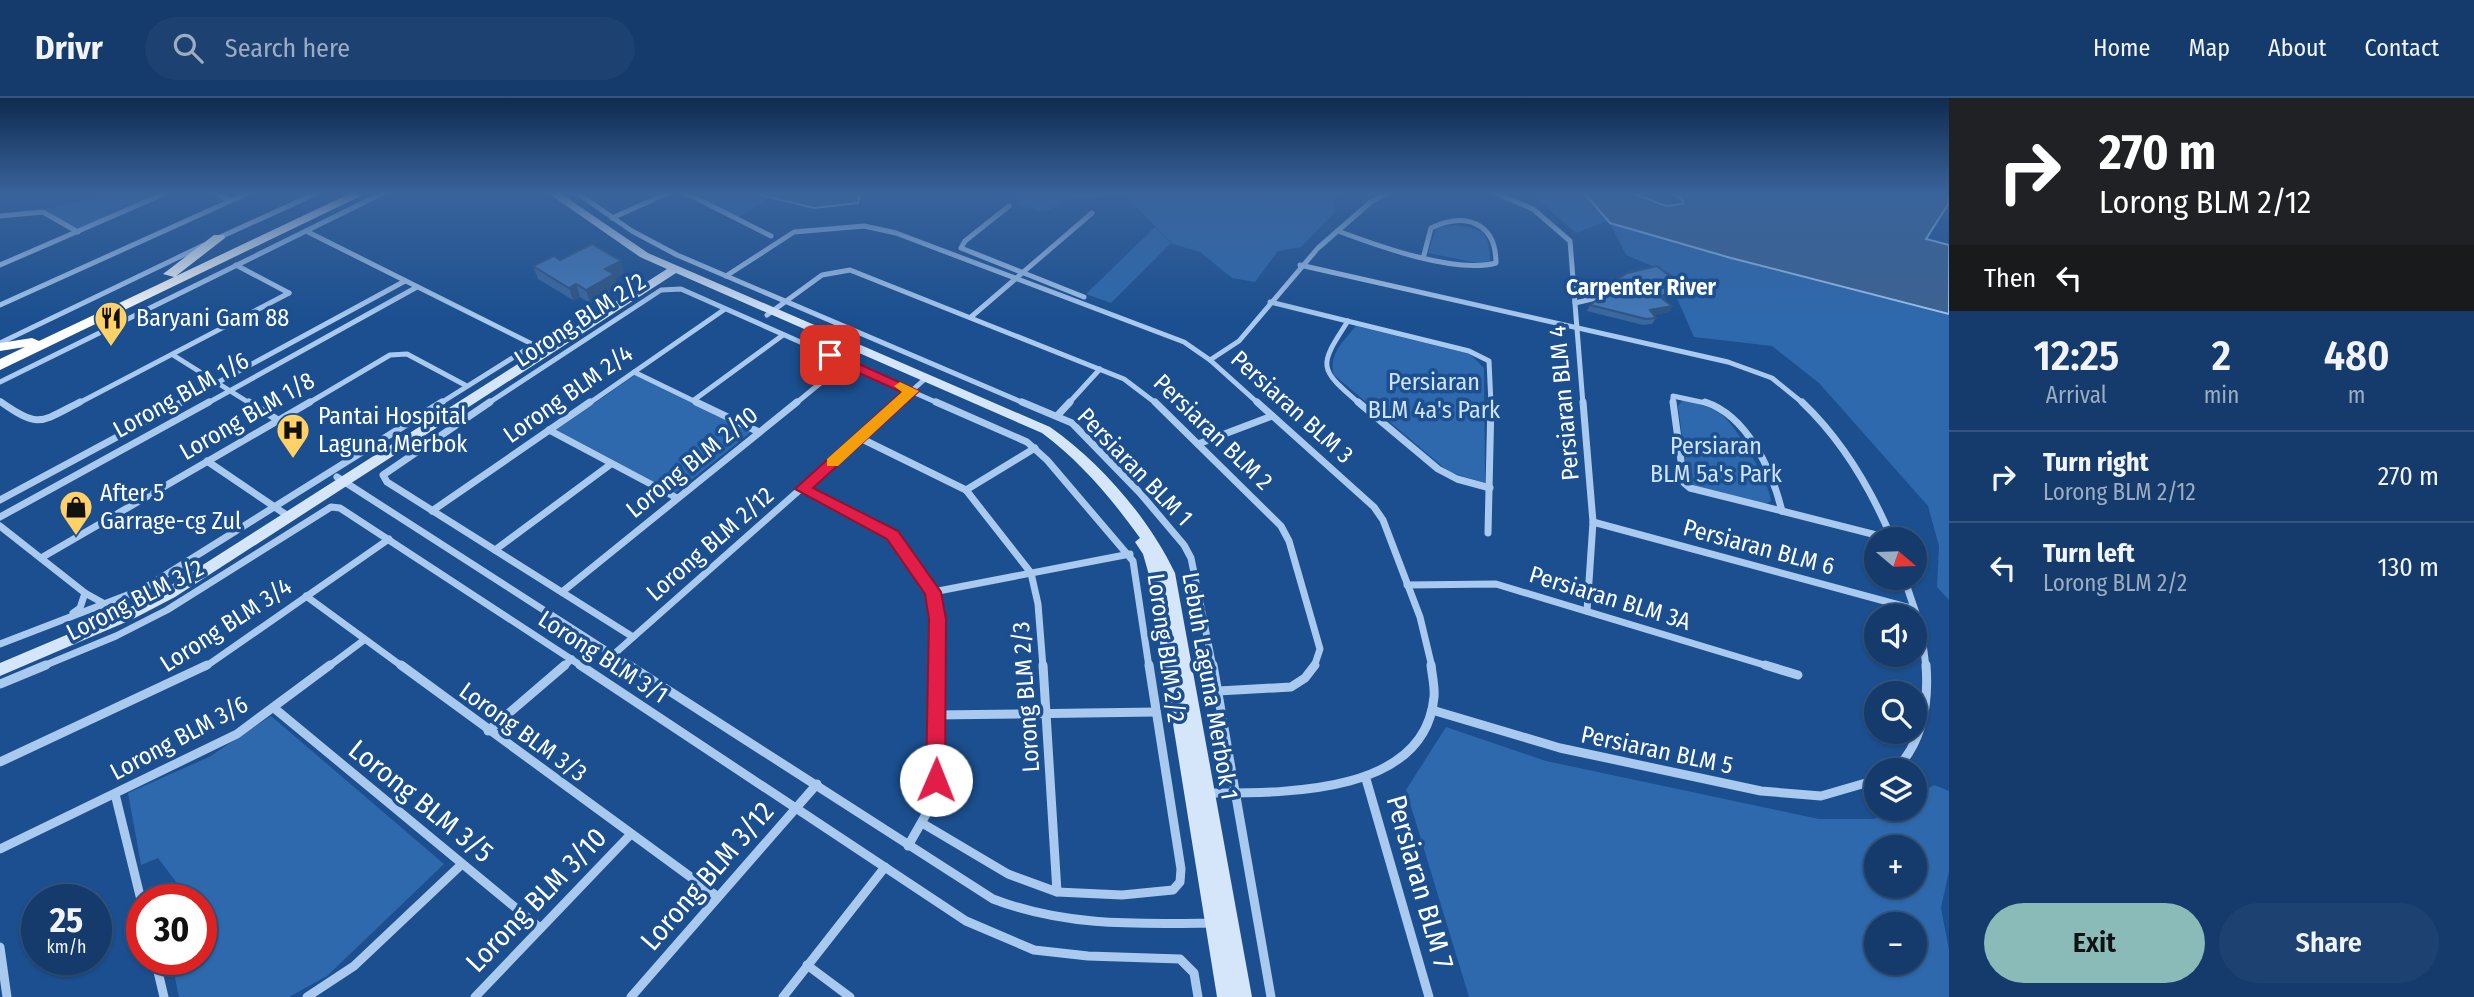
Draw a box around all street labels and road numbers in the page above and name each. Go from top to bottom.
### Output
street label: Lorong BLM 2/2 [509,267,651,373]
street label: Persiaran BLM 4 [1543,324,1585,482]
street label: Lorong BLM 2/4 [498,339,638,449]
street label: Persiaran BLM 3 [1225,345,1359,469]
street label: Lorong BLM 1/6 [108,346,254,444]
street label: Lorong BLM 1/8 [175,366,319,466]
street label: Persiaran BLM 2 [1148,368,1278,496]
street label: Lorong BLM 2/10 [621,400,763,524]
street label: Persiaran BLM 1 [1072,402,1198,532]
street label: Lorong BLM 2/12 [641,481,779,607]
street label: Persiaran BLM 6 [1680,513,1838,581]
street label: Lorong BLM 3/2 [62,553,208,647]
street label: Persiaran BLM 3A [1526,560,1694,636]
street label: Lebuh Laguna Merbok 1 [1176,570,1244,802]
street label: Lorong BLM 3/4 [155,572,297,678]
street label: Lorong BLM 2/2 [1142,572,1190,724]
street label: Lorong BLM 3/1 [533,605,673,709]
street label: Lorong BLM 2/3 [1007,621,1045,773]
street label: Lorong BLM 3/3 [454,676,592,788]
street label: Lorong BLM 3/6 [105,690,253,786]
street label: Persiaran BLM 5 [1578,720,1736,780]
street label: Lorong BLM 3/5 [342,733,500,869]
street label: Persiaran BLM 7 [1379,791,1461,973]
street label: Lorong BLM 3/12 [634,795,780,957]
street label: Lorong BLM 3/10 [459,821,613,979]

